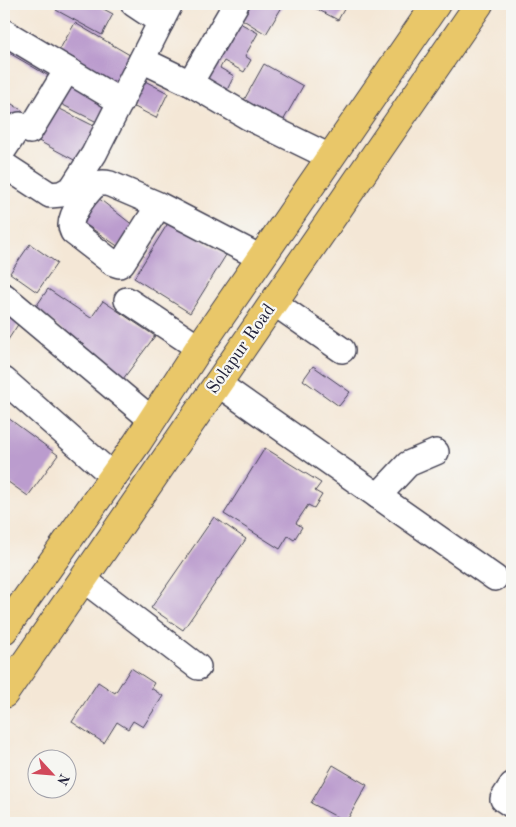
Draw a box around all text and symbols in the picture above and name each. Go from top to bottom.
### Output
street label: Solapur Road [203,301,279,397]
north arrow [28,750,78,800]
text: N [54,771,71,787]

